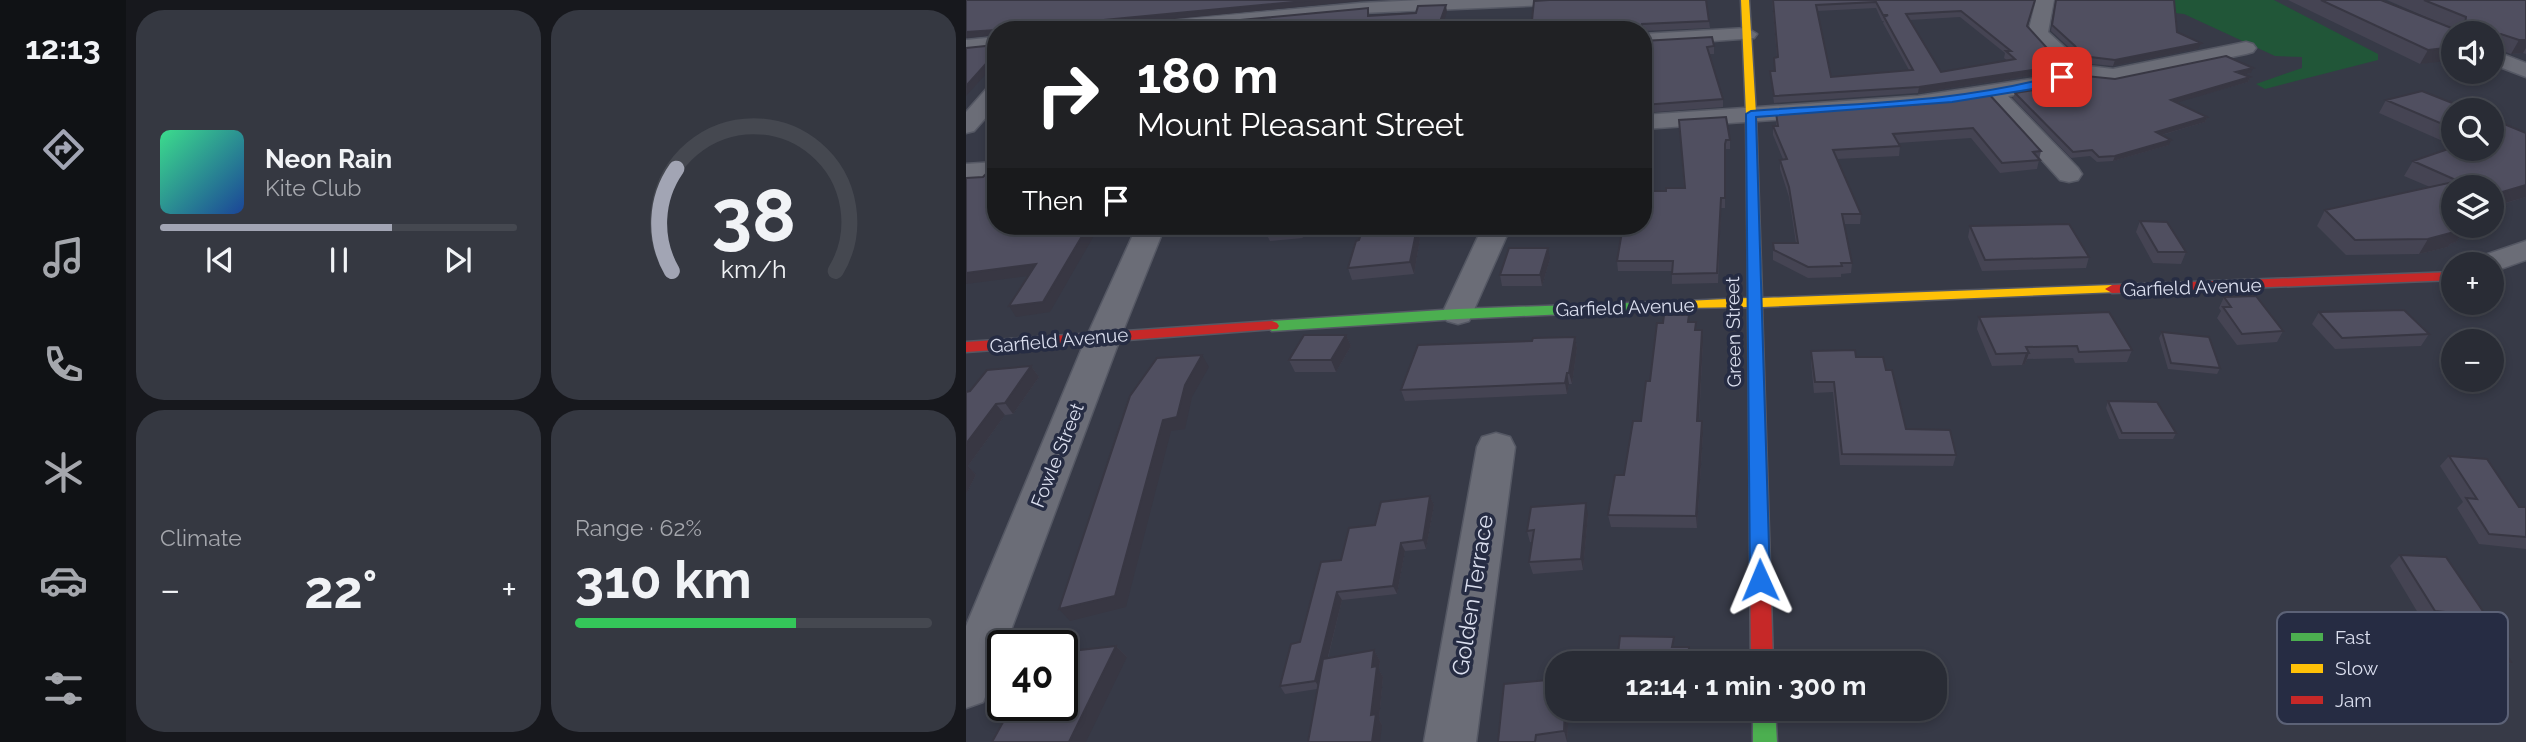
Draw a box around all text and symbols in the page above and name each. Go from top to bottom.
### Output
map controls [2441,21,2504,392]
button: sound [2441,21,2504,84]
text: 12:13 [25,29,101,66]
text: 180 m [1137,47,1278,104]
pin [2032,47,2092,107]
icon: right [1022,49,1113,140]
icon: arrive [2043,58,2081,96]
button: search [2441,98,2504,161]
text: Mount Pleasant Street [1137,106,1464,143]
icon: directions [39,125,88,174]
text: Neon Rain [265,144,392,174]
text: 38 [711,173,796,258]
text: Kite Club [265,174,362,201]
button: layers [2441,175,2504,238]
icon: arrive [1097,182,1135,220]
text: Then [1022,186,1083,216]
icon: music [39,233,88,282]
icon: previous [201,241,239,279]
icon: pause [320,241,358,279]
icon: next [439,241,477,279]
button: + [2441,252,2504,315]
text: km/h [721,254,786,284]
street label: Garfield Avenue [2122,274,2262,300]
street label: Green Street [1721,276,1745,388]
street label: Garfield Avenue [1555,294,1695,320]
street label: Garfield Avenue [989,323,1129,357]
button: − [2441,329,2504,392]
icon: phone [39,340,88,389]
street label: Fowle Street [1026,399,1088,510]
icon: climate [39,448,88,497]
street label: Golden Terrace [1446,513,1498,677]
text: Range · 62% [575,514,702,541]
text: Climate [160,524,242,551]
position arrow [1723,543,1797,617]
text: 310 km [575,549,752,610]
icon: car [39,556,88,605]
text: 22° [304,559,377,620]
text: − [160,567,180,612]
text: + [501,567,517,612]
legend [2277,612,2508,724]
text: Fast [2335,626,2371,648]
speed limit sign: 40 [987,630,1078,721]
text: Slow [2335,657,2379,679]
icon: filters [39,664,88,713]
text: 12:14 · 1 min · 300 m [1626,671,1866,701]
text: Jam [2335,689,2372,711]

